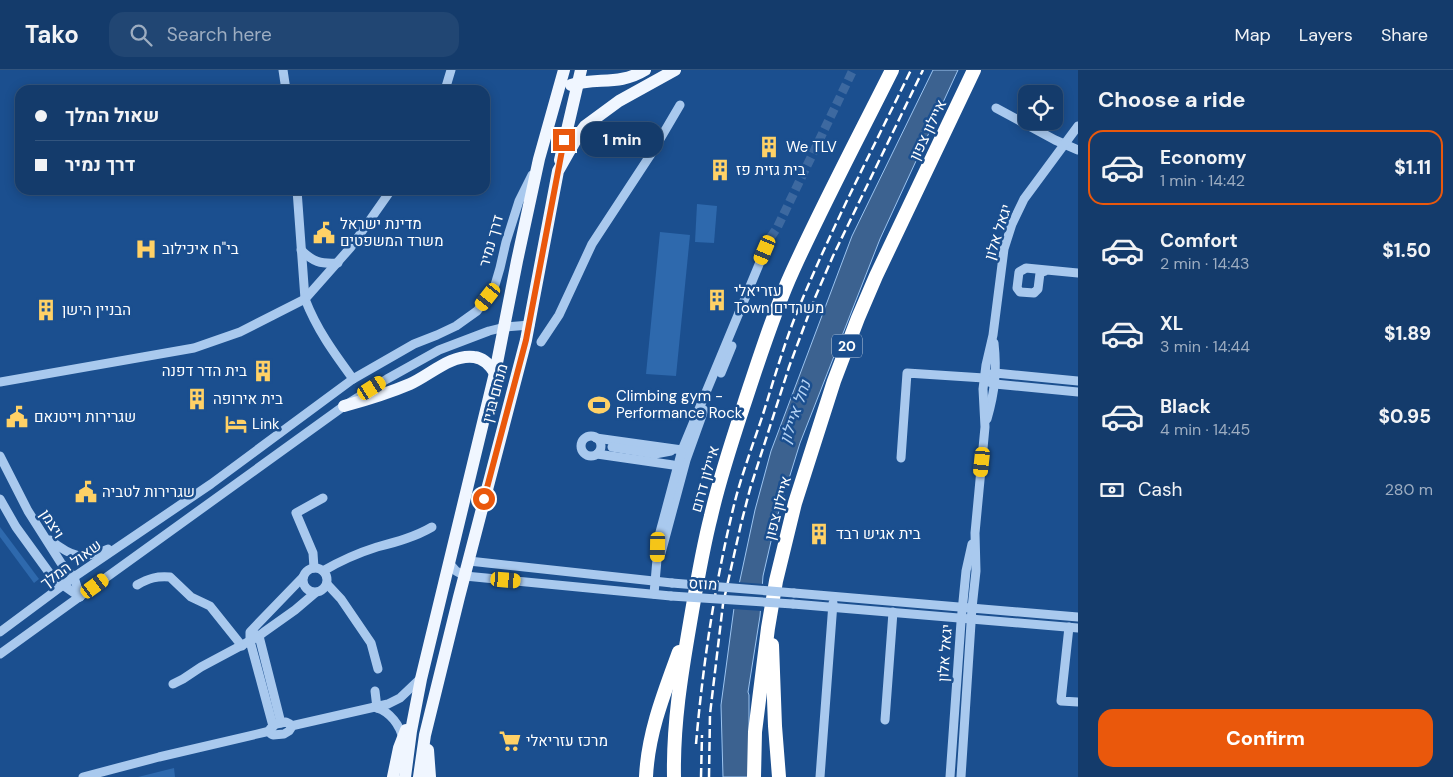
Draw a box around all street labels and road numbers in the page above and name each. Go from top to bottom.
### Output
street label: איילון צפון [905,96,951,164]
street label: יגאל אלון [980,201,1016,263]
street label: דרך נמיר [474,212,508,269]
road number: 20 [832,334,862,358]
street label: מנחם בגין [478,361,512,425]
street label: איילון דרום [686,443,724,515]
street label: איילון צפון [760,474,796,542]
street label: ויצמן [35,506,69,542]
street label: שאול המלך [36,535,106,593]
street label: מוזס [688,573,718,595]
street label: יגאל אלון [933,624,957,682]

